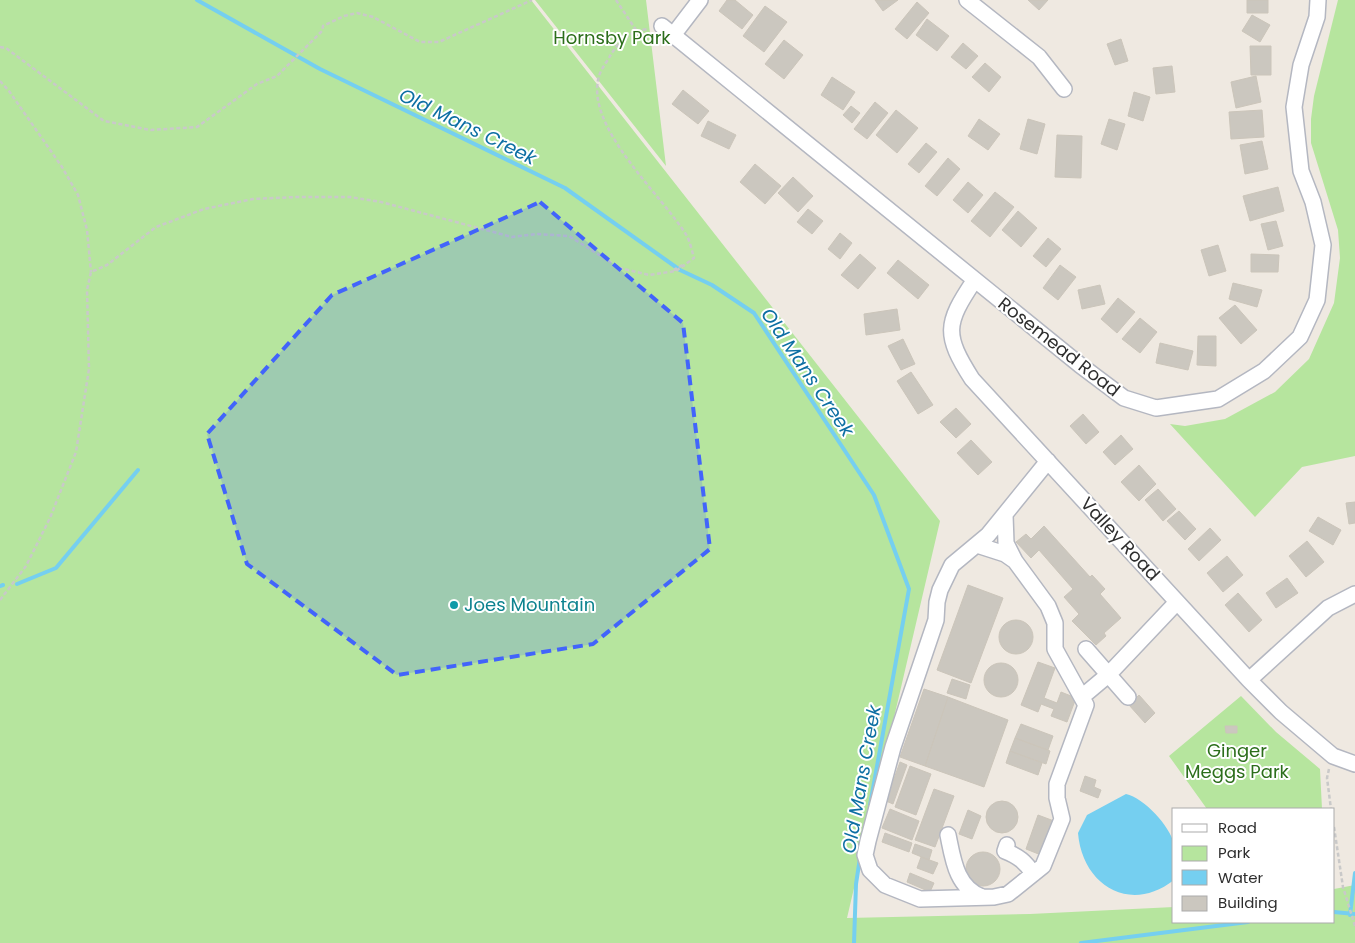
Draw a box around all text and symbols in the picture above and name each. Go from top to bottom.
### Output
park label: Hornsby Park [553,25,671,50]
water label: Old Mans Creek [394,81,542,172]
street label: Rosemead Road [993,291,1126,402]
water label: Old Mans Creek [754,302,861,443]
street label: Valley Road [1075,491,1166,586]
place label: Joes Mountain [464,592,595,617]
marker: Joes Mountain [448,599,460,611]
water label: Old Mans Creek [835,702,888,855]
park label: Ginger Meggs Park [1185,738,1290,784]
legend [1172,808,1335,923]
text: Road [1218,817,1257,838]
text: Park [1218,842,1250,863]
text: Water [1218,867,1264,888]
text: Building [1218,892,1278,913]

